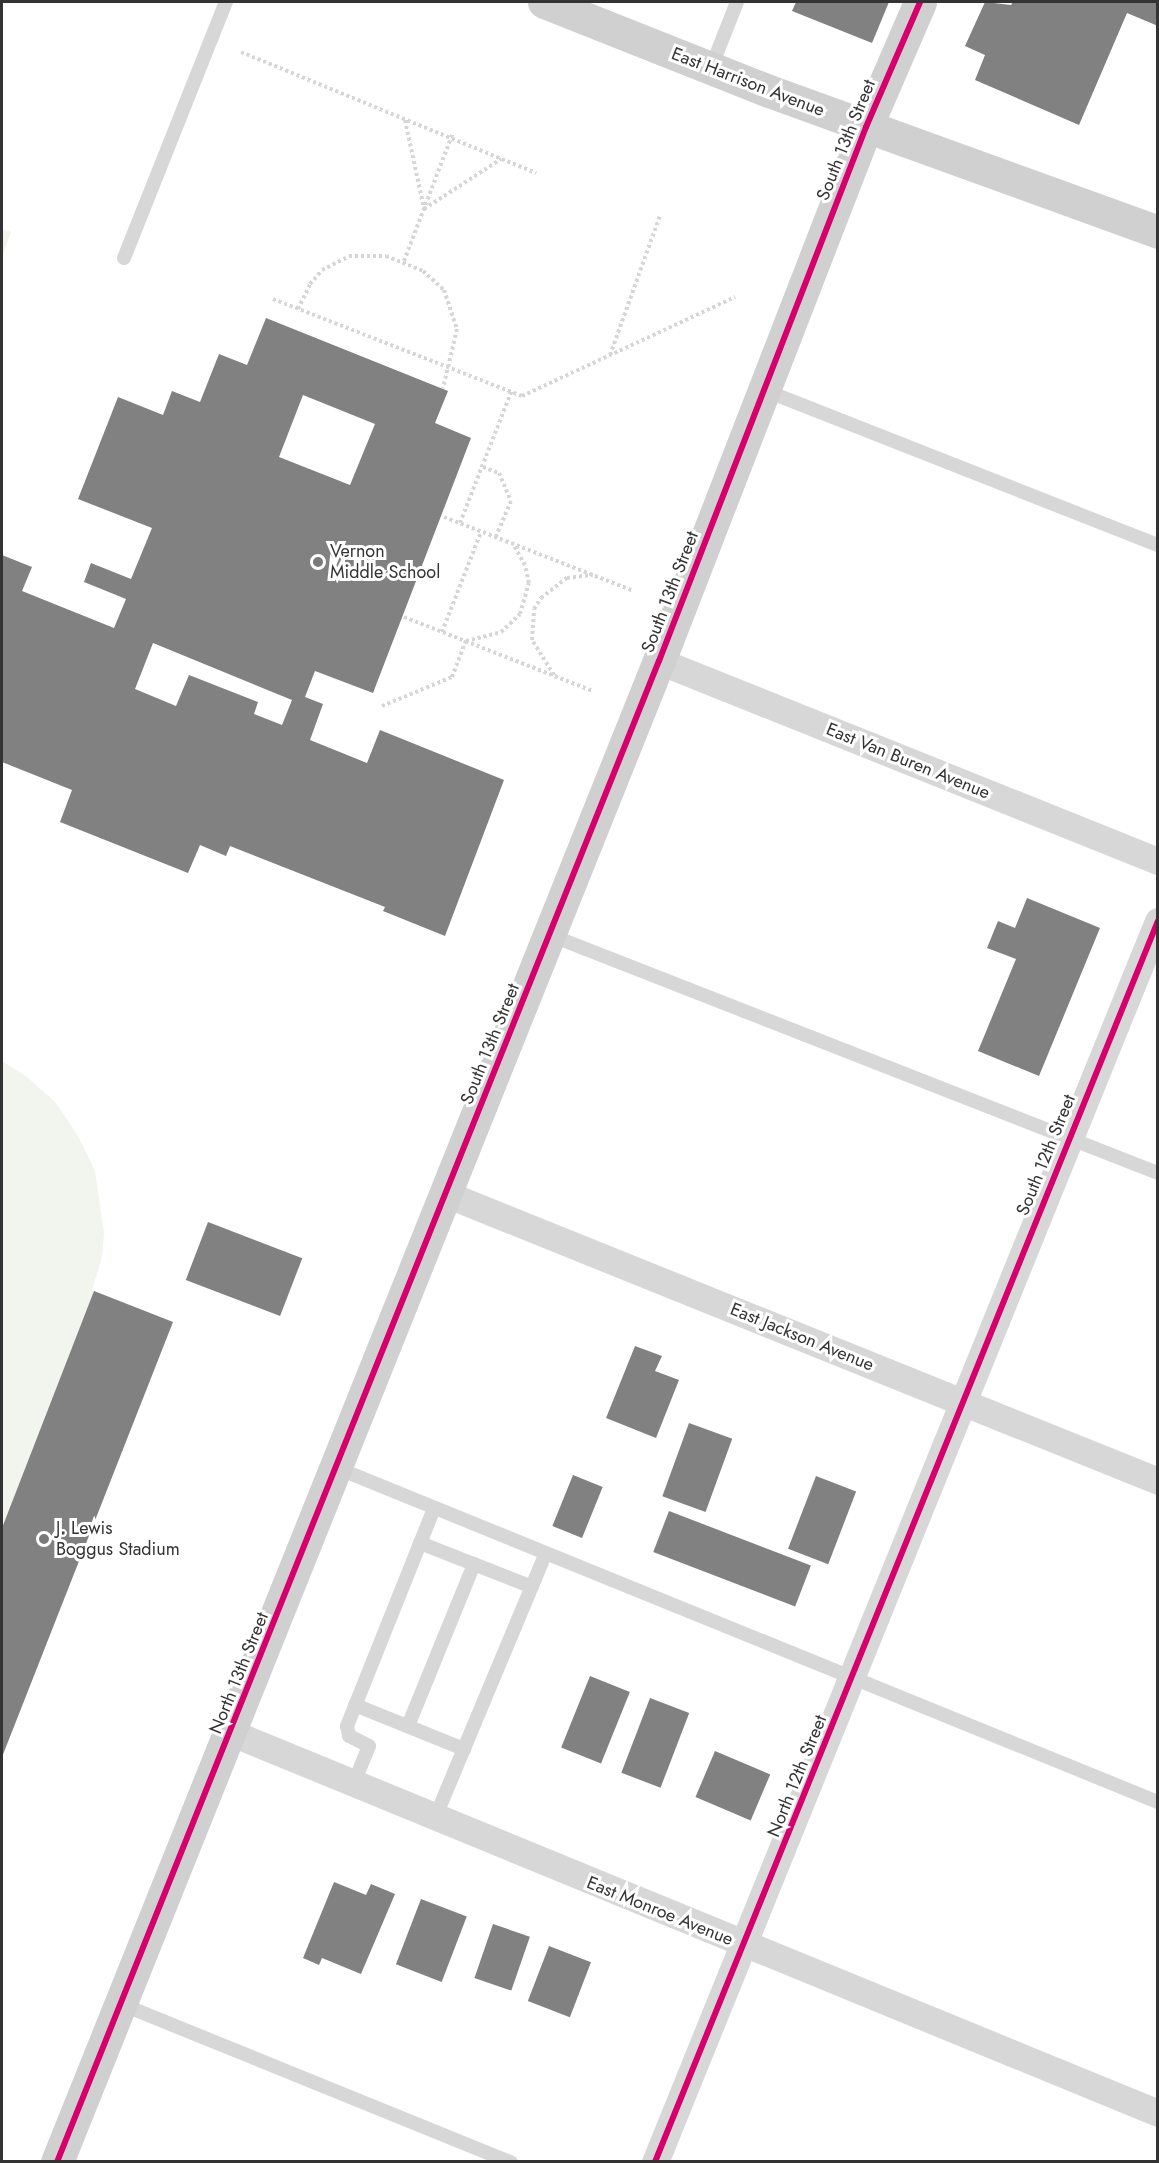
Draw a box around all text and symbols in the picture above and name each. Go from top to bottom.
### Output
street label: East Harrison Avenue [668,43,828,121]
street label: South 13th Street [812,76,880,204]
street label: South 13th Street [637,528,703,656]
place label: Vernon Middle School [330,541,440,584]
marker: Vernon Middle School [311,555,325,569]
street label: East Van Buren Avenue [823,718,993,804]
street label: South 13th Street [456,980,524,1108]
street label: South 12th Street [1012,1091,1080,1219]
street label: East Jackson Avenue [727,1298,877,1376]
place label: J. Lewis Boggus Stadium [56,1518,180,1561]
marker: J. Lewis Boggus Stadium [37,1532,51,1546]
street label: North 13th Street [205,1609,273,1737]
street label: North 12th Street [763,1712,831,1840]
street label: East Monroe Avenue [584,1872,736,1950]

